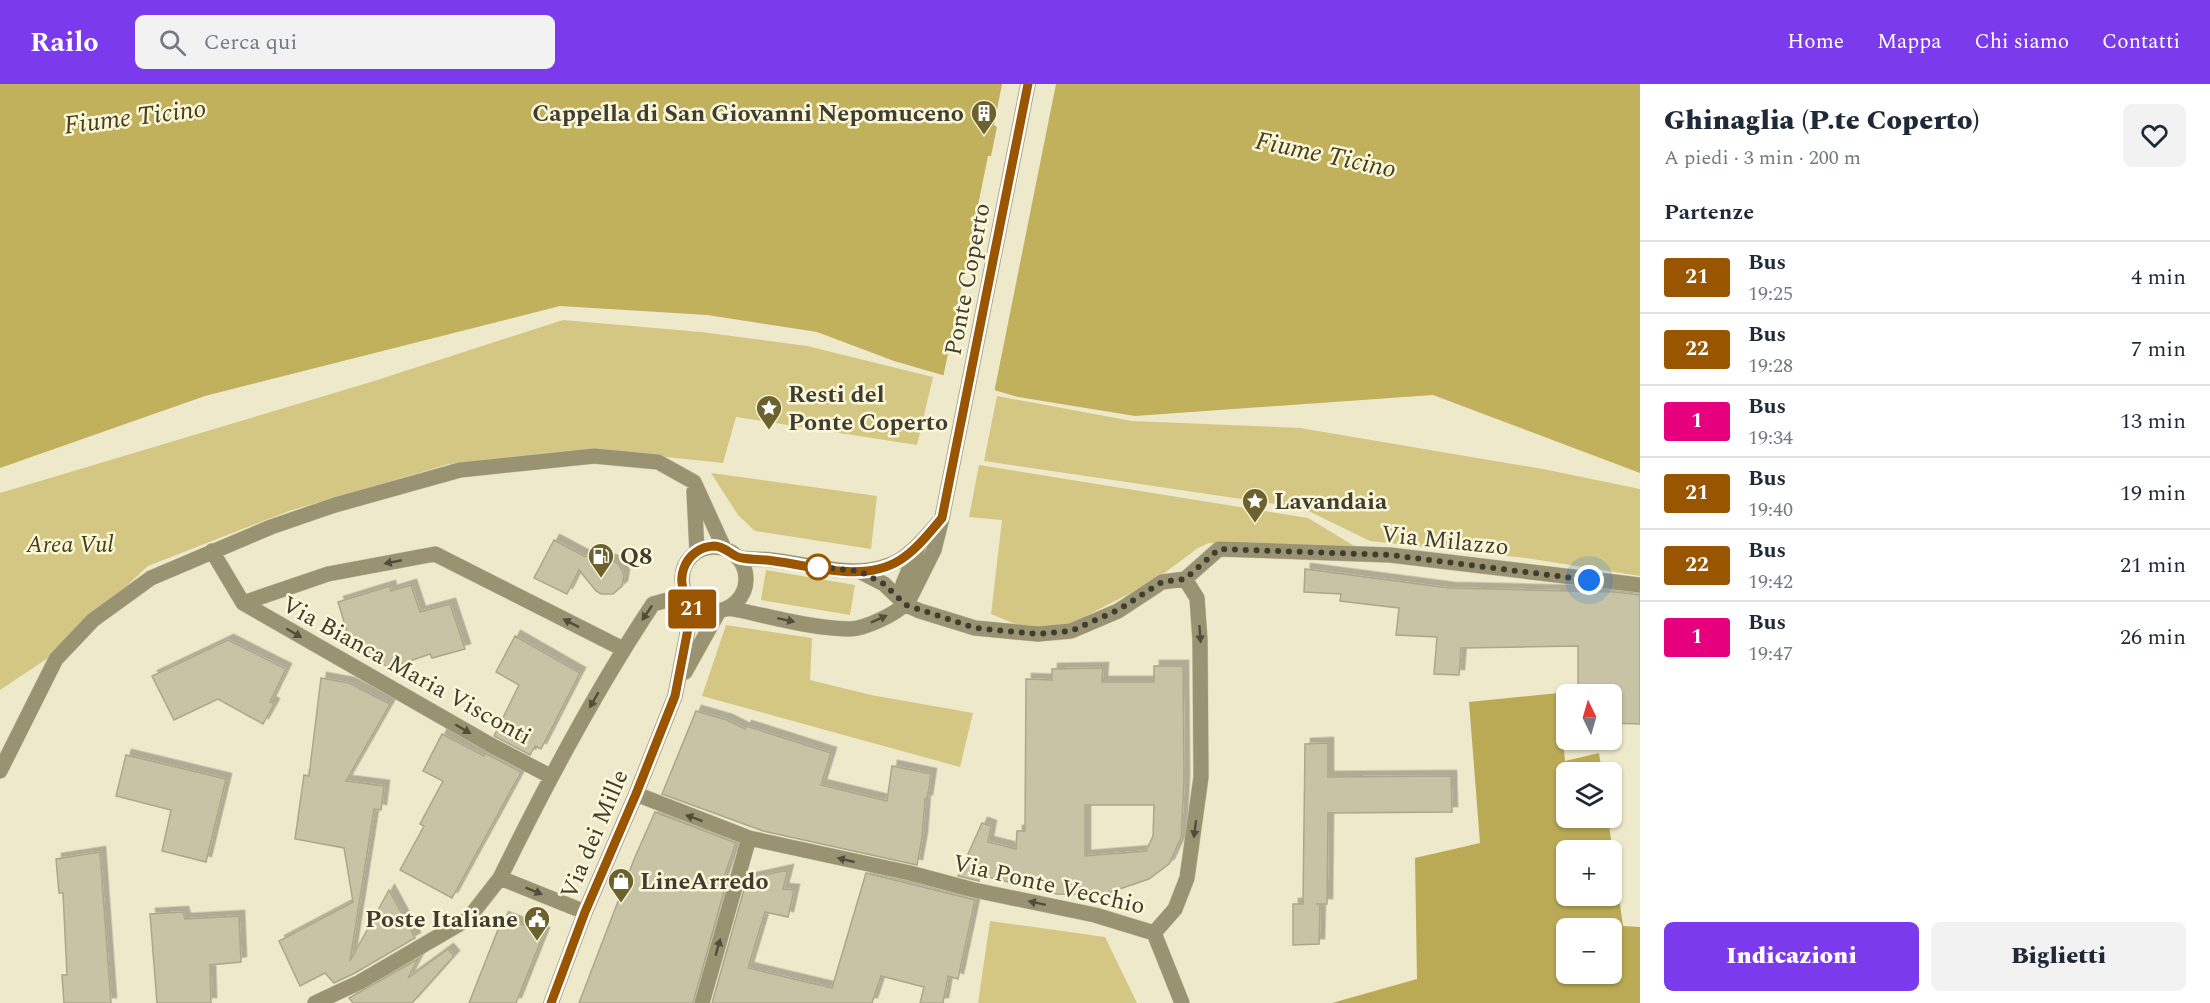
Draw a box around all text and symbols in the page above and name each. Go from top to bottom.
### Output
search box [135,15,555,69]
text: Railo [30,21,99,64]
icon: search [156,26,189,59]
text: Cerca qui [204,26,297,59]
text: Home [1787,26,1844,58]
text: Mappa [1877,26,1942,58]
text: Chi siamo [1975,26,2069,58]
text: Contatti [2102,26,2180,58]
water label: Fiume Ticino [62,88,209,146]
place label: Cappella di San Giovanni Nepomuceno [532,96,964,132]
building icon: Cappella di San Giovanni Nepomuceno [969,98,999,136]
text: Ghinaglia (P.te Coperto) [1664,99,1980,142]
button: heart [2123,104,2186,167]
water label: Fiume Ticino [1252,121,1400,189]
text: A piedi · 3 min · 200 m [1664,143,1861,173]
text: Partenze [1664,196,1754,229]
street label: Ponte Coperto [936,200,1000,359]
text: Bus [1748,246,1786,279]
text: 21 [1685,261,1709,293]
text: 4 min [2131,261,2186,294]
text: 19:25 [1748,279,1793,309]
text: Bus [1748,318,1786,351]
text: 22 [1685,333,1709,365]
text: 7 min [2131,333,2186,366]
text: 19:28 [1748,351,1793,381]
place label: Resti del Ponte Coperto [788,377,948,441]
text: Bus [1748,390,1786,423]
place icon: Resti del Ponte Coperto [754,393,784,431]
text: 1 [1691,405,1703,437]
text: 13 min [2120,405,2186,438]
text: 19:34 [1748,423,1793,453]
text: Bus [1748,462,1786,495]
text: 21 [1685,477,1709,509]
text: 19 min [2120,477,2186,510]
place label: Lavandaia [1274,484,1388,520]
place icon: Lavandaia [1240,486,1270,524]
text: 19:40 [1748,495,1793,525]
street label: Via Milazzo [1379,516,1510,566]
park label: Area Vul [25,527,114,563]
text: Bus [1748,534,1786,567]
place label: Q8 [620,539,652,575]
fuel station icon: Q8 [586,541,616,579]
text: 22 [1685,549,1709,581]
text: 21 min [2120,549,2186,582]
unlabelled marker [805,554,831,580]
one-way arrow [383,558,402,567]
your location [1574,565,1604,595]
text: 19:42 [1748,567,1793,597]
street label: Via Bianca Maria Visconti [275,587,538,755]
line badge: 21 [665,590,719,628]
text: 21 [680,593,704,625]
one-way arrow [641,604,653,620]
text: Bus [1748,606,1786,639]
one-way arrow [871,614,889,624]
one-way arrow [777,615,795,625]
one-way arrow [562,618,579,627]
text: 1 [1691,621,1703,653]
text: 26 min [2120,621,2186,654]
one-way arrow [1195,625,1204,644]
one-way arrow [286,628,303,638]
text: 19:47 [1748,639,1793,669]
north arrow [1556,684,1622,750]
map controls [1556,684,1622,984]
one-way arrow [589,692,600,708]
one-way arrow [455,724,472,734]
button: layers [1556,762,1622,828]
street label: Via dei Mille [551,764,638,905]
one-way arrow [685,812,703,822]
one-way arrow [1190,820,1199,839]
button: + [1556,840,1622,906]
street label: Via Ponte Vecchio [949,845,1148,925]
one-way arrow [837,855,856,864]
place label: LineArredo [640,864,769,900]
shop icon: LineArredo [606,866,636,904]
one-way arrow [525,887,543,896]
one-way arrow [1027,898,1046,907]
place label: Poste Italiane [365,902,518,938]
public building icon: Poste Italiane [522,904,552,942]
button: − [1556,918,1622,984]
button: Indicazioni [1664,922,1919,991]
button: Biglietti [1931,922,2186,991]
one-way arrow [714,938,723,956]

